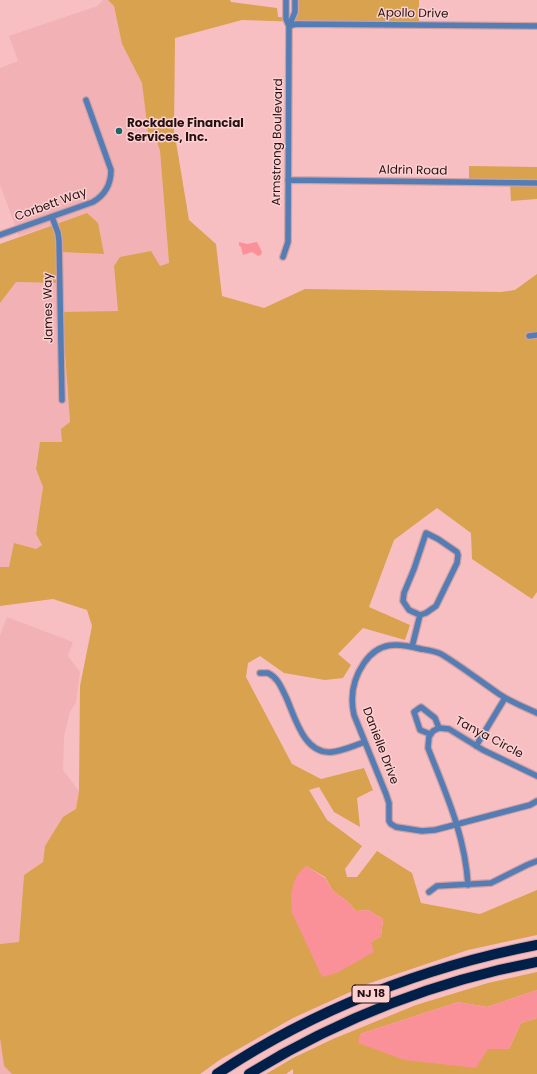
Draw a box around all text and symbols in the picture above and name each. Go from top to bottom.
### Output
street label: Apollo Drive [378,6,448,22]
street label: Armstrong Boulevard [270,78,286,206]
place label: Rockdale Financial Services, Inc. [127,117,244,145]
marker: Rockdale Financial Services, Inc. [114,126,124,136]
street label: Aldrin Road [379,163,447,179]
street label: Corbett Way [13,185,89,225]
street label: James Way [41,273,57,343]
street label: Danielle Drive [359,705,401,787]
street label: Tanya Circle [453,714,525,762]
road number: NJ 18 [352,985,390,1003]

